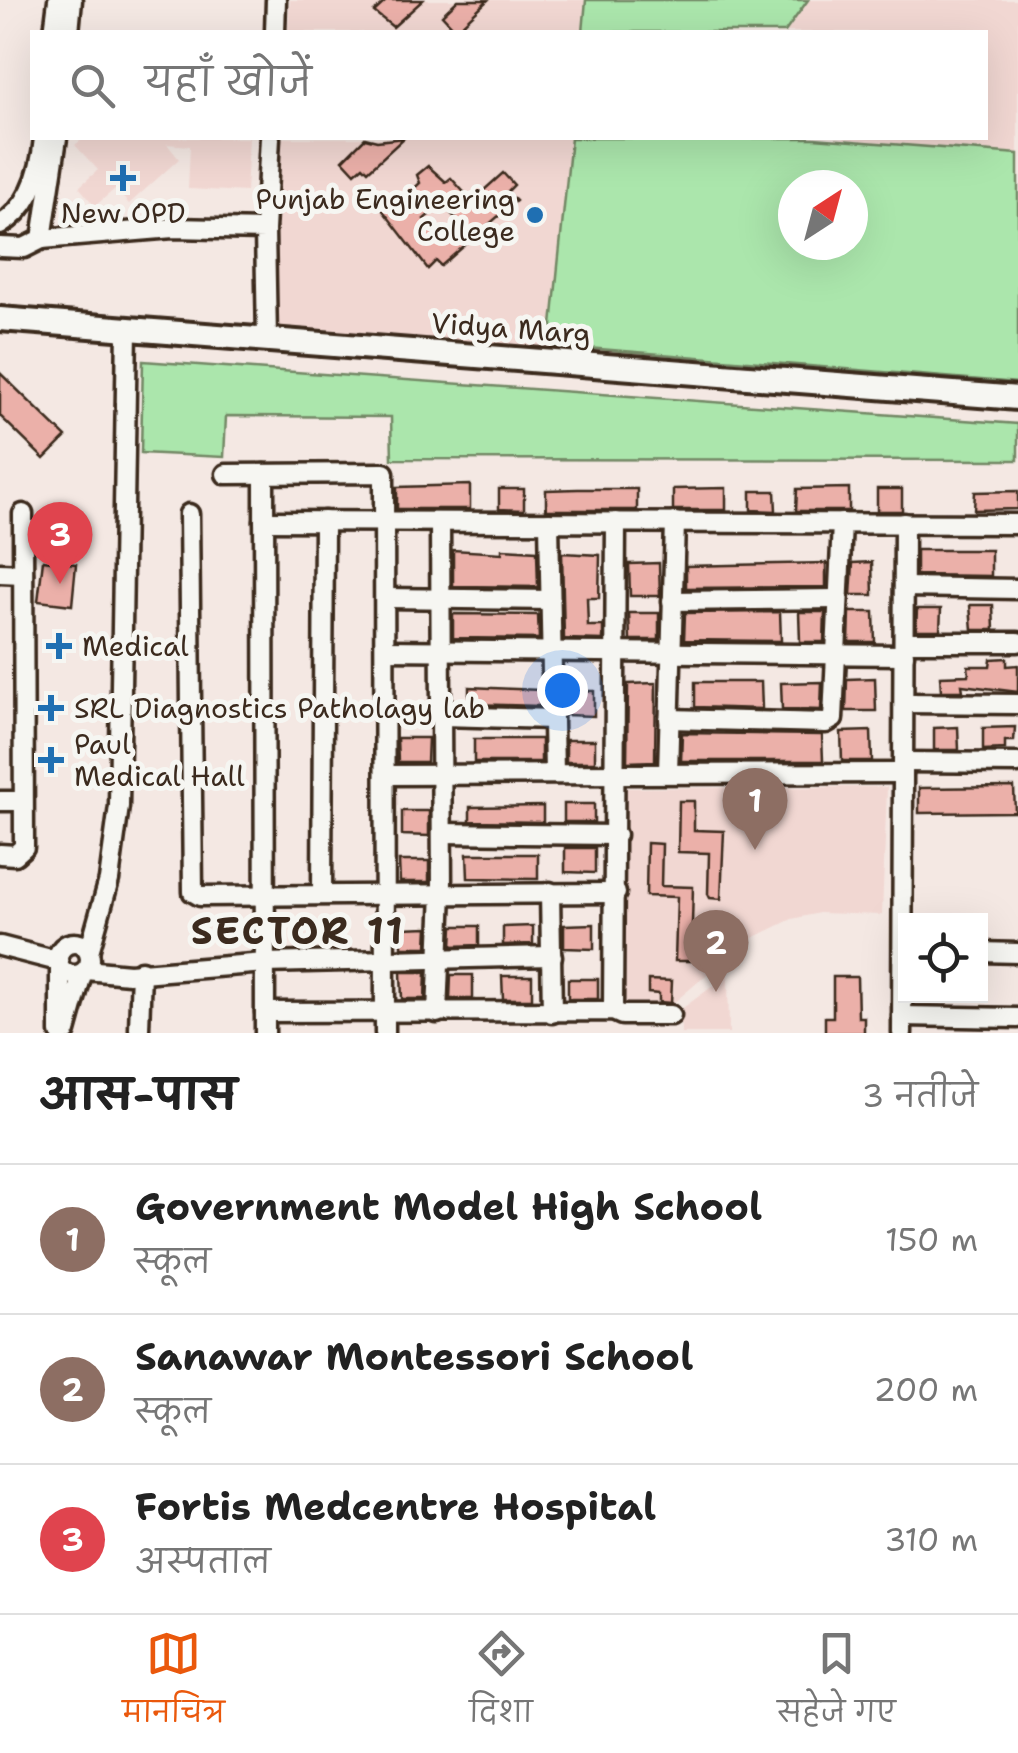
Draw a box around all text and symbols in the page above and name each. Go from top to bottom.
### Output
search box [30,30,988,140]
text: यहाँ खोजें [145,56,312,107]
icon: search [65,58,120,113]
marker: New OPD [110,165,136,191]
north arrow [778,170,868,260]
place label: Punjab Engineering College [255,180,515,250]
place label: New OPD [60,194,186,232]
marker: Punjab Engineering College [524,204,546,226]
street label: Vidya Marg [430,303,592,353]
pin: 3 [28,502,92,584]
place label: Medical [82,627,189,665]
marker: Medical [46,633,72,659]
your location [537,665,588,716]
place label: SRL Diagnostics Patholagy lab [74,689,485,727]
marker: SRL Diagnostics Patholagy lab [38,695,64,721]
place label: Paul Medical Hall [74,725,245,795]
marker: Paul Medical Hall [38,747,64,773]
pin: 1 [722,768,788,850]
district label: SECTOR 11 [191,905,405,956]
pin: 2 [684,910,748,992]
map controls [898,913,988,1003]
button: locate [898,913,988,1003]
text: आस-पास [40,1066,237,1122]
text: 3 नतीजे [862,1074,978,1117]
text: Government Model High School [135,1181,762,1232]
text: 1 [65,1218,80,1261]
text: 150 m [885,1218,978,1261]
text: स्कूल [135,1240,211,1283]
text: Sanawar Montessori School [135,1331,693,1382]
text: 2 [61,1368,84,1411]
text: 200 m [874,1368,978,1411]
text: स्कूल [135,1390,211,1433]
text: Fortis Medcentre Hospital [135,1481,656,1532]
text: 3 [61,1518,84,1561]
text: 310 m [884,1518,978,1561]
text: अस्पताल [135,1540,271,1583]
tab: मानचित्र [122,1626,225,1743]
tab: दिशा [469,1626,533,1743]
tab: सहेजे गए [777,1626,896,1743]

